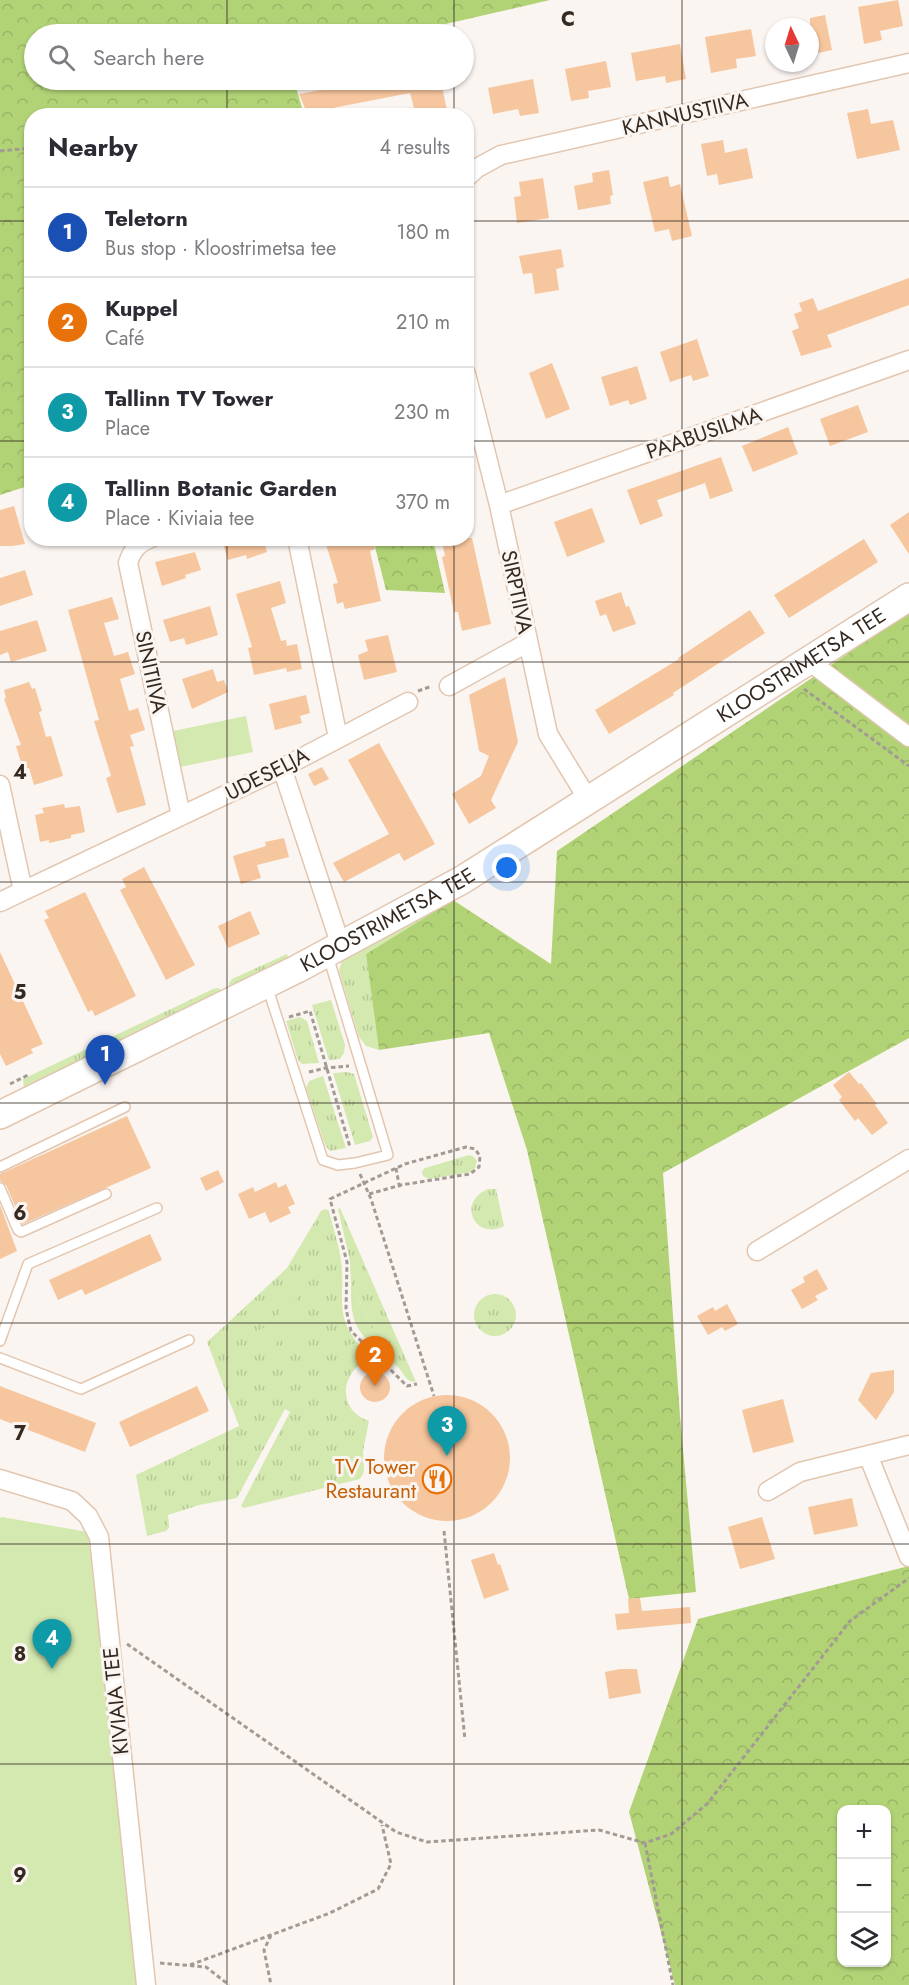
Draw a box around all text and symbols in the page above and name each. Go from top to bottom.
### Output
text: C [561,5,575,34]
north arrow [765,18,819,72]
search box [24,24,474,90]
icon: search [45,41,78,74]
text: Search here [93,41,204,73]
street label: KANNUSTIIVA [619,85,751,143]
text: Nearby [48,128,137,166]
text: 4 results [379,133,450,162]
text: Teletorn [105,202,188,234]
text: 1 [62,218,73,247]
text: 180 m [396,218,450,247]
text: Bus stop · Kloostrimetsa tee [105,234,336,263]
text: Kuppel [105,292,178,324]
text: 2 [61,308,74,337]
text: 210 m [396,308,450,337]
text: Café [105,324,144,353]
text: Tallinn TV Tower [105,382,273,414]
text: 3 [61,398,74,427]
text: 230 m [394,398,450,427]
street label: PAABUSILMA [642,399,766,467]
text: Place [105,414,150,443]
text: Tallinn Botanic Garden [105,472,337,504]
text: 4 [61,488,74,517]
text: 370 m [395,488,450,517]
text: Place · Kiviaia tee [105,504,254,533]
street label: SIRPTIIVA [493,547,541,637]
street label: KLOOSTRIMETSA TEE [711,600,892,730]
street label: SINITIIVA [128,628,174,716]
street label: UDESELJA [220,740,314,808]
text: 4 [13,758,27,787]
your location [492,853,521,882]
street label: KLOOSTRIMETSA TEE [295,860,481,980]
text: 5 [14,978,27,1007]
pin: 1 [86,1036,124,1085]
text: 6 [13,1199,27,1228]
pin: 2 [356,1336,394,1386]
pin: 3 [428,1406,466,1456]
text: 7 [14,1419,27,1448]
place label: TV Tower Restaurant [325,1452,417,1506]
restaurant icon: TV Tower Restaurant [421,1463,453,1495]
pin: 4 [32,1620,72,1669]
text: 8 [14,1640,26,1669]
street label: KIVIAIA TEE [95,1646,137,1756]
map controls [837,1805,891,1967]
button: + [837,1805,891,1859]
button: − [837,1859,891,1913]
text: 9 [13,1861,27,1890]
button: layers [837,1913,891,1967]

